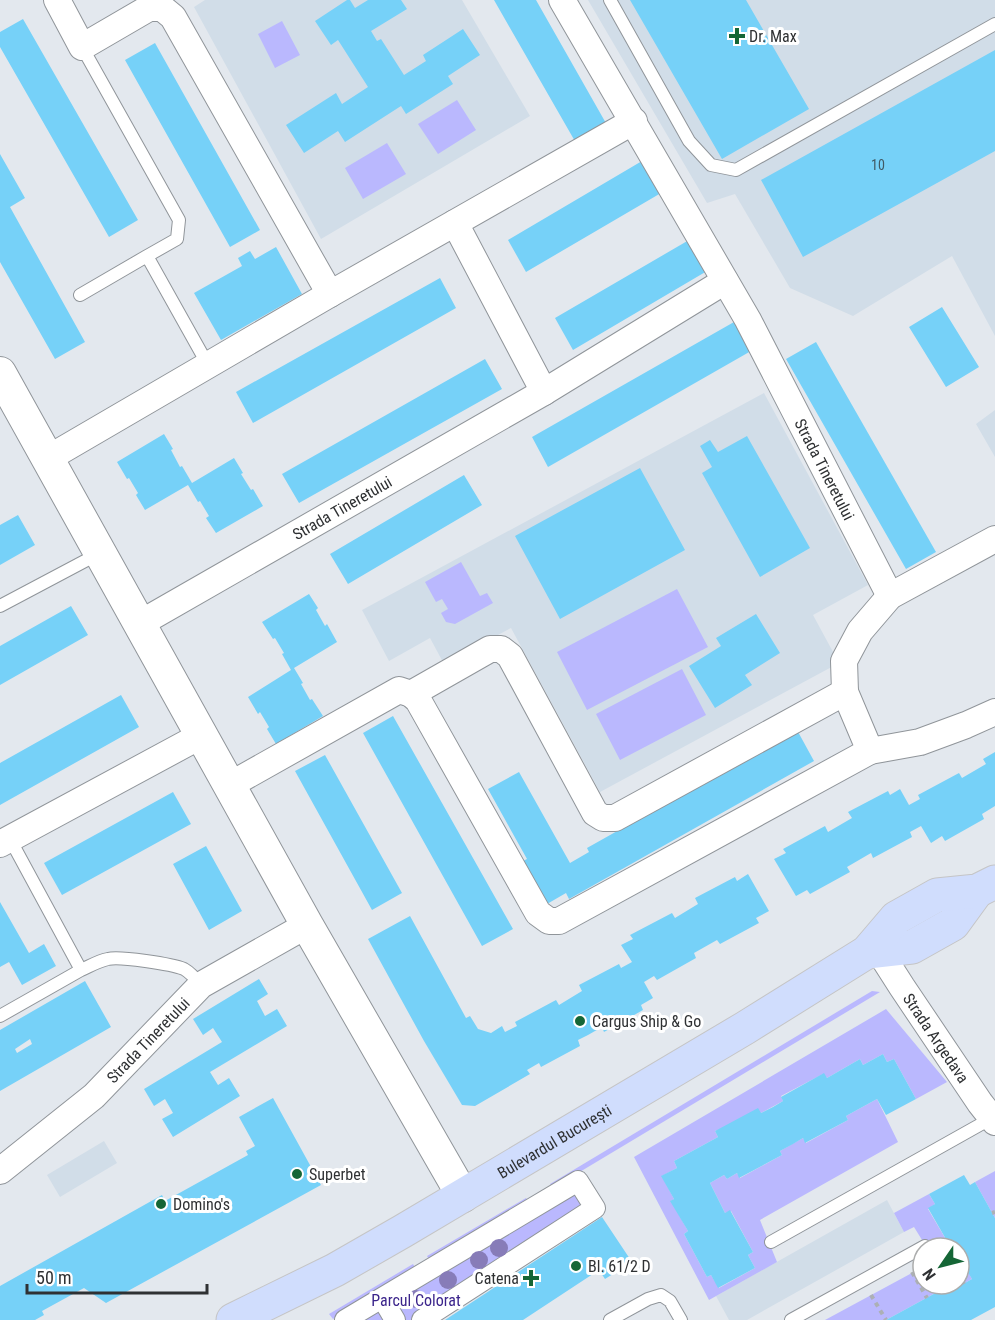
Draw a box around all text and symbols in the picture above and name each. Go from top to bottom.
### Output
place label: Dr. Max [749,27,797,46]
marker: Dr. Max [730,29,744,43]
house number: 10 [871,157,885,173]
street label: Strada Tineretului [790,416,858,523]
street label: Strada Tineretului [289,472,395,544]
street label: Strada Argedava [899,990,973,1087]
street label: Strada Tineretului [103,994,194,1087]
place label: Cargus Ship & Go [592,1012,701,1031]
marker: Cargus Ship & Go [573,1014,587,1028]
street label: Bulevardul București [494,1100,615,1183]
place label: Superbet [309,1165,366,1184]
marker: Superbet [290,1167,304,1181]
place label: Domino's [173,1195,230,1214]
marker: Domino's [154,1197,168,1211]
north arrow [911,1236,971,1296]
scale bar [27,1257,207,1295]
place label: Bl. 61/2 D [588,1257,651,1276]
marker: Bl. 61/2 D [569,1259,583,1273]
text: N [919,1265,940,1284]
text: 50 m [36,1267,71,1288]
place label: Catena [475,1269,519,1288]
marker: Catena [524,1271,538,1285]
park label: Parcul Colorat [371,1291,461,1310]

